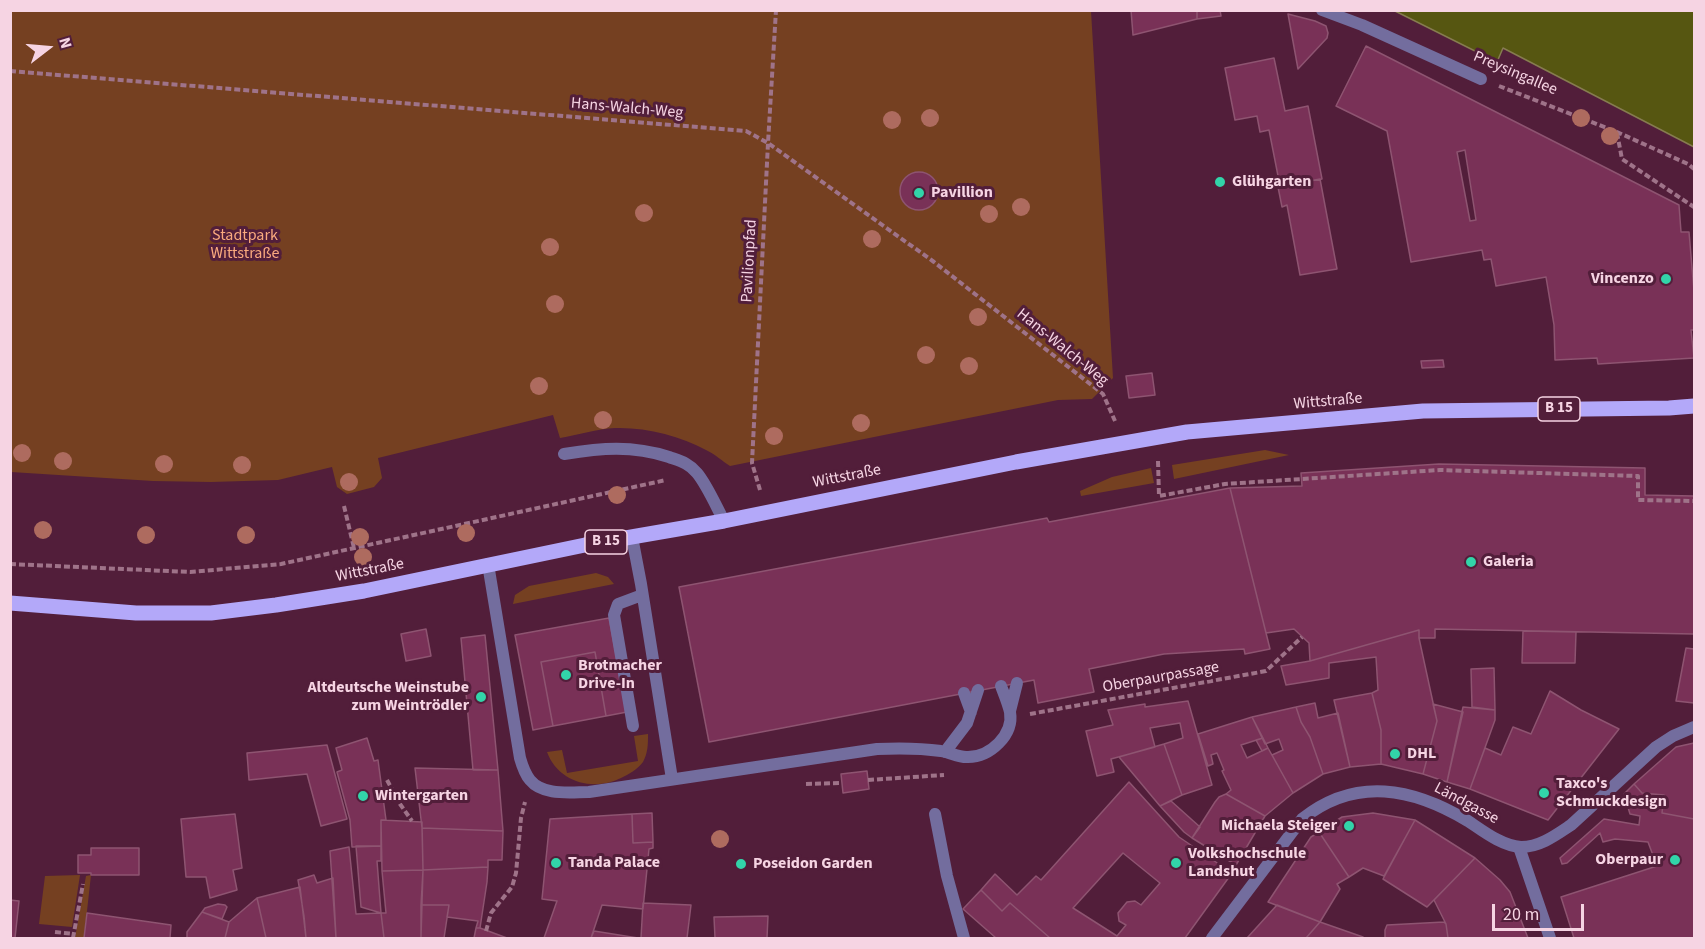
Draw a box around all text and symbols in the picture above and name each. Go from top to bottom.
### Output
north arrow [18,18,78,78]
text: N [53,35,77,51]
street label: Preysingallee [1470,48,1560,100]
street label: Hans-Walch-Weg [570,95,684,123]
place label: Glühgarten [1232,172,1311,192]
marker: Glühgarten [1213,175,1227,189]
place label: Pavillion [931,183,993,203]
marker: Pavillion [912,186,926,200]
street label: Pavilionpfad [738,219,762,303]
park label: Stadtpark Wittstraße [210,226,280,264]
place label: Vincenzo [1591,269,1654,289]
marker: Vincenzo [1659,272,1673,286]
street label: Hans-Walch-Weg [1012,305,1112,391]
street label: Wittstraße [1293,389,1363,415]
road number: B 15 [1538,397,1580,421]
street label: Wittstraße [811,461,883,493]
road number: B 15 [585,530,627,554]
place label: Galeria [1483,552,1534,572]
street label: Wittstraße [334,555,406,587]
marker: Galeria [1464,555,1478,569]
place label: Brotmacher Drive-In [578,656,662,694]
street label: Oberpaurpassage [1101,658,1221,698]
marker: Brotmacher Drive-In [559,668,573,682]
place label: Altdeutsche Weinstube zum Weintrödler [307,678,469,716]
marker: Altdeutsche Weinstube zum Weintrödler [474,690,488,704]
place label: DHL [1407,744,1436,764]
marker: DHL [1388,747,1402,761]
place label: Taxco's Schmuckdesign [1556,774,1667,812]
street label: Ländgasse [1430,779,1502,829]
place label: Wintergarten [375,786,468,806]
marker: Taxco's Schmuckdesign [1537,786,1551,800]
marker: Wintergarten [356,789,370,803]
place label: Michaela Steiger [1221,816,1337,836]
marker: Michaela Steiger [1342,819,1356,833]
place label: Volkshochschule Landshut [1188,844,1306,882]
place label: Oberpaur [1595,850,1663,870]
place label: Tanda Palace [568,853,660,873]
marker: Oberpaur [1668,853,1682,867]
place label: Poseidon Garden [753,854,873,874]
marker: Tanda Palace [549,856,563,870]
marker: Volkshochschule Landshut [1169,856,1183,870]
marker: Poseidon Garden [734,857,748,871]
scale bar [1495,892,1586,930]
text: 20 m [1503,902,1539,927]

